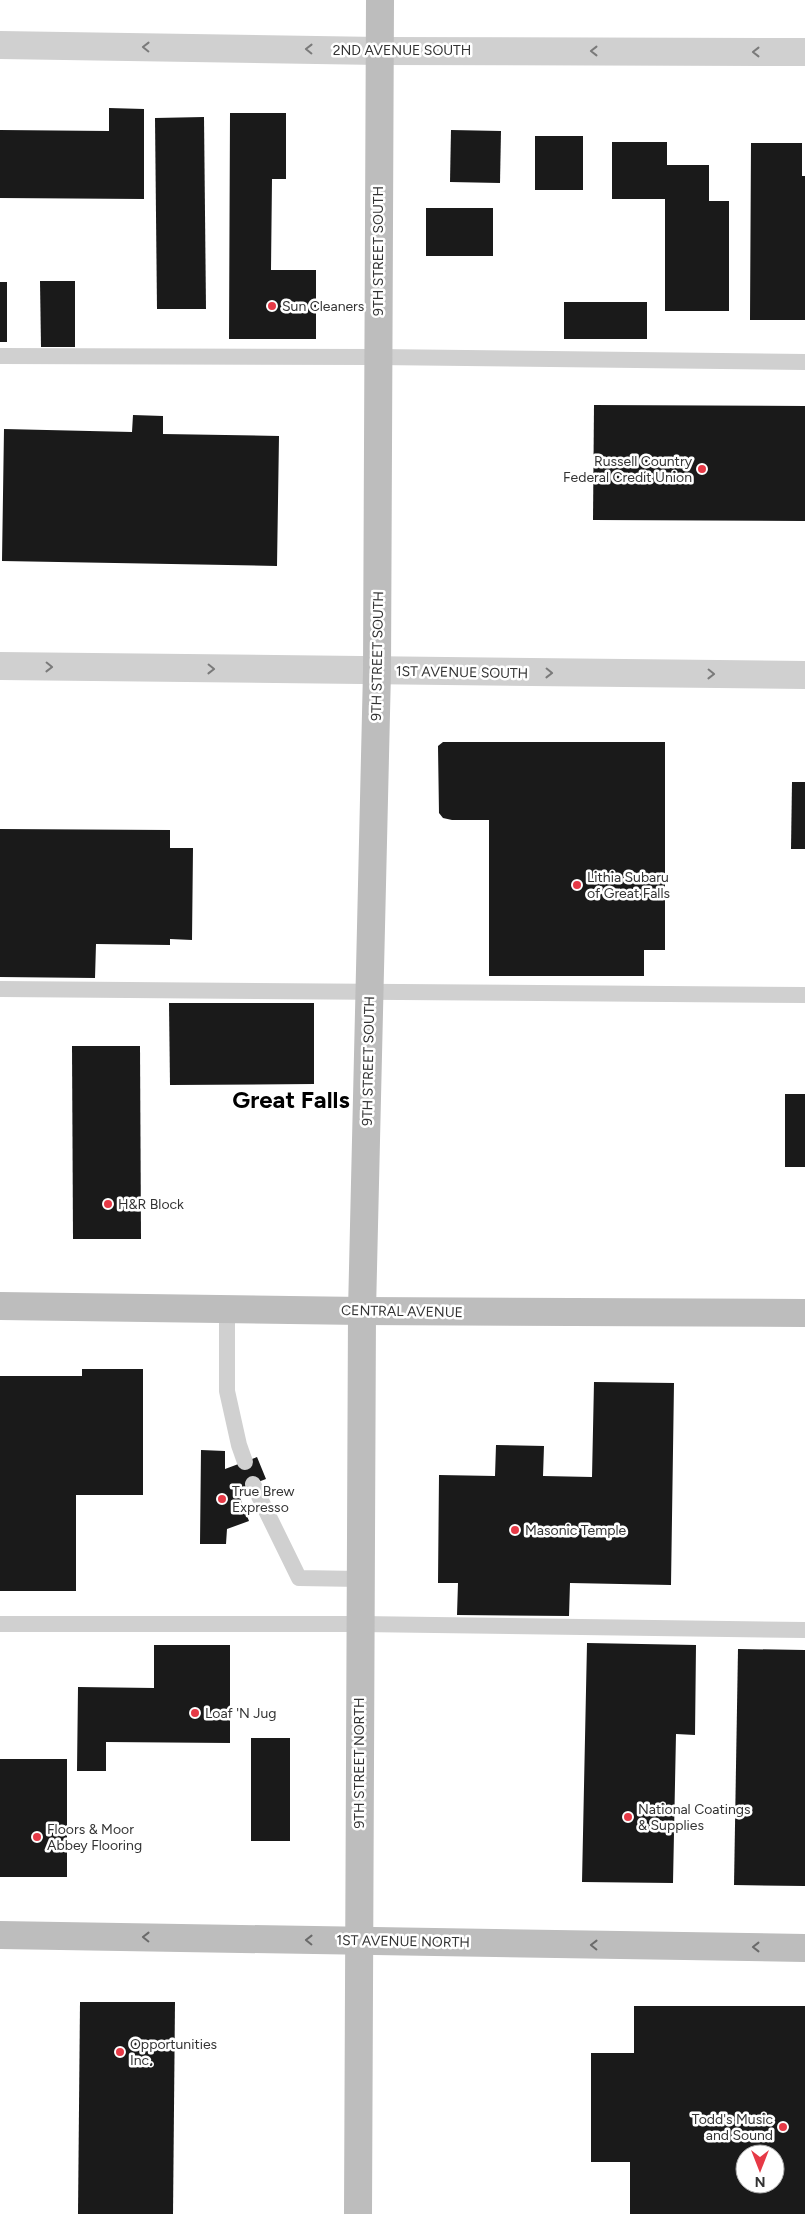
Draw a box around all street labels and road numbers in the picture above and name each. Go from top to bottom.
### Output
street label: 2ND AVENUE SOUTH [333,42,471,59]
street label: 9TH STREET SOUTH [370,186,387,316]
street label: 9TH STREET SOUTH [368,591,387,721]
street label: 1ST AVENUE SOUTH [396,663,528,682]
street label: 9TH STREET SOUTH [359,996,378,1126]
street label: CENTRAL AVENUE [341,1302,463,1321]
street label: 9TH STREET NORTH [351,1697,368,1829]
street label: 1ST AVENUE NORTH [336,1932,470,1951]

